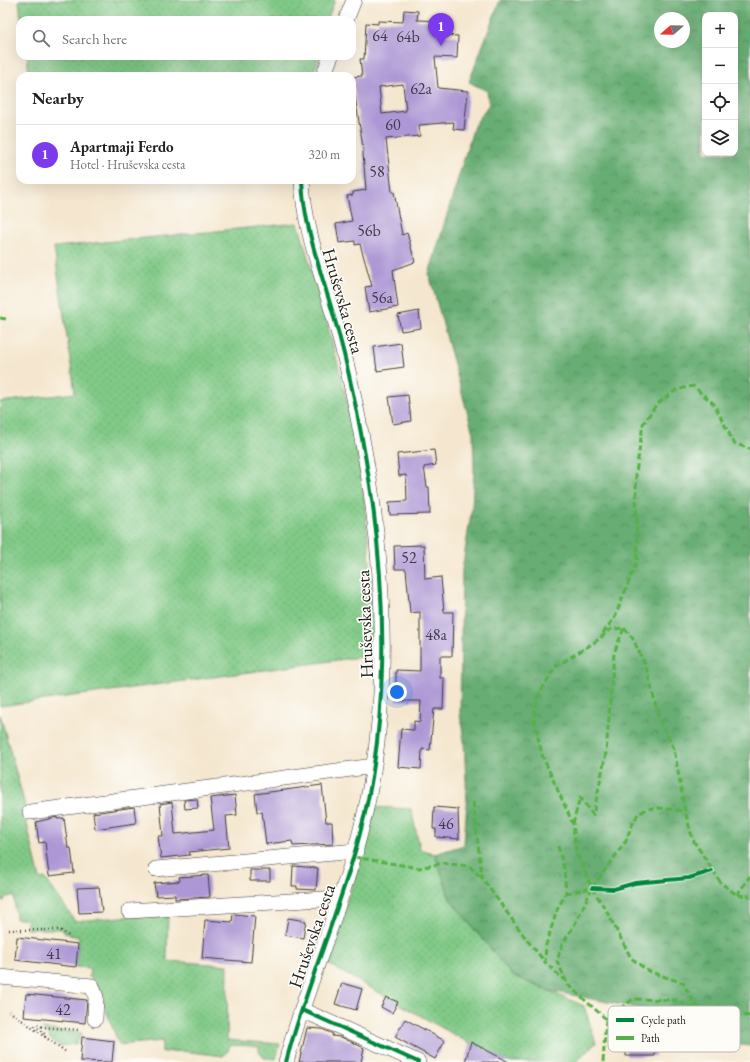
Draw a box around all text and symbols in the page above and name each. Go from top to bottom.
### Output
north arrow [654,12,690,48]
map controls [702,12,738,156]
button: + [702,12,738,48]
pin: 1 [428,13,454,46]
search box [16,16,356,60]
house number: 64 [372,25,388,46]
house number: 64b [396,26,420,47]
icon: search [30,27,52,49]
text: Search here [62,29,127,48]
button: − [702,48,738,84]
house number: 62a [410,78,432,99]
button: locate [702,84,738,120]
text: Nearby [32,87,84,109]
house number: 60 [385,114,401,135]
button: layers [702,120,738,156]
text: Apartmaji Ferdo [70,137,174,156]
text: 1 [42,146,48,163]
text: 320 m [309,146,340,163]
text: Hotel · Hruševska cesta [70,156,185,173]
house number: 58 [369,161,385,182]
house number: 56b [357,220,381,241]
street label: Hruševska cesta [317,246,370,357]
house number: 56a [371,287,393,308]
house number: 52 [401,547,417,568]
street label: Hruševska cesta [351,569,378,679]
house number: 48a [425,624,447,645]
your location [387,682,407,702]
house number: 46 [438,813,454,834]
street label: Hruševska cesta [283,880,340,991]
house number: 41 [46,943,62,964]
house number: 42 [55,999,71,1020]
legend [608,1006,740,1052]
text: Cycle path [641,1013,686,1027]
text: Path [641,1031,660,1045]

